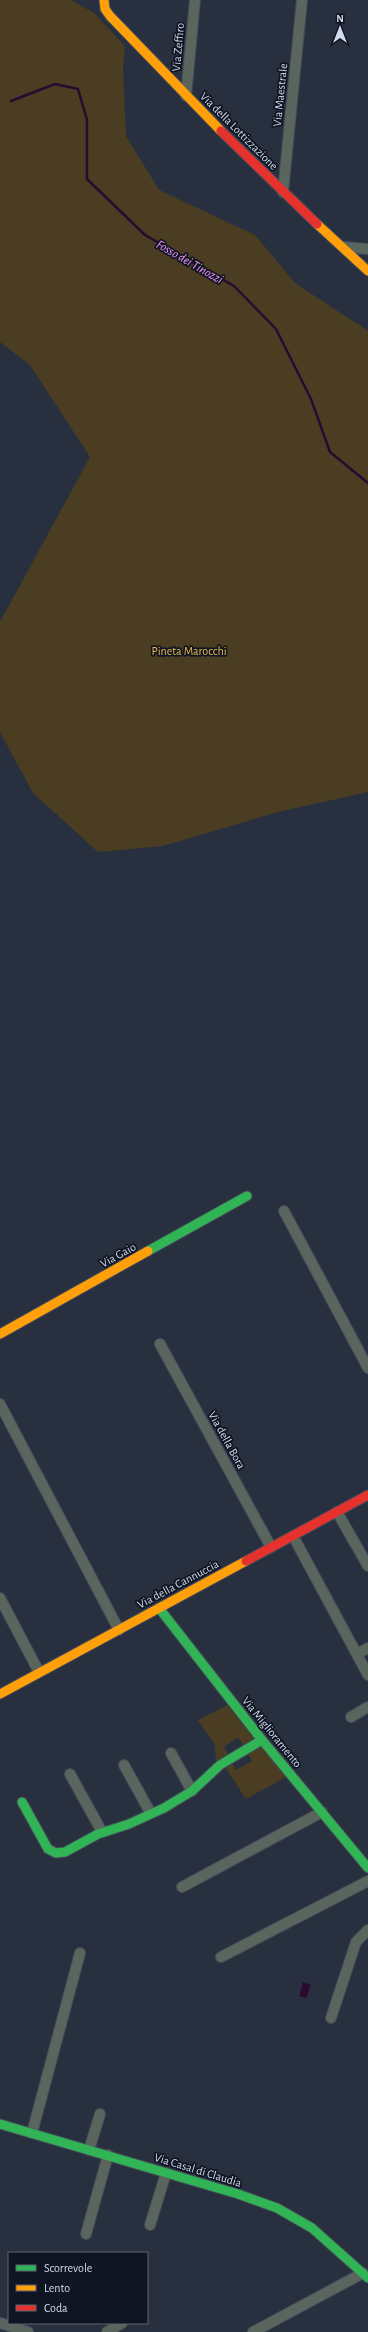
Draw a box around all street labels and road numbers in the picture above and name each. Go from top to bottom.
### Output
street label: Via Zeffiro [170,22,186,72]
street label: Via Maestrale [271,63,289,127]
street label: Via della Lottizzazione [198,90,280,172]
street label: Via Gaio [98,1240,138,1270]
street label: Via della Bora [206,1409,248,1471]
street label: Via della Cannuccia [135,1557,221,1610]
street label: Via Miglioramento [240,1694,304,1770]
street label: Via Casal di Claudia [153,2151,243,2189]

